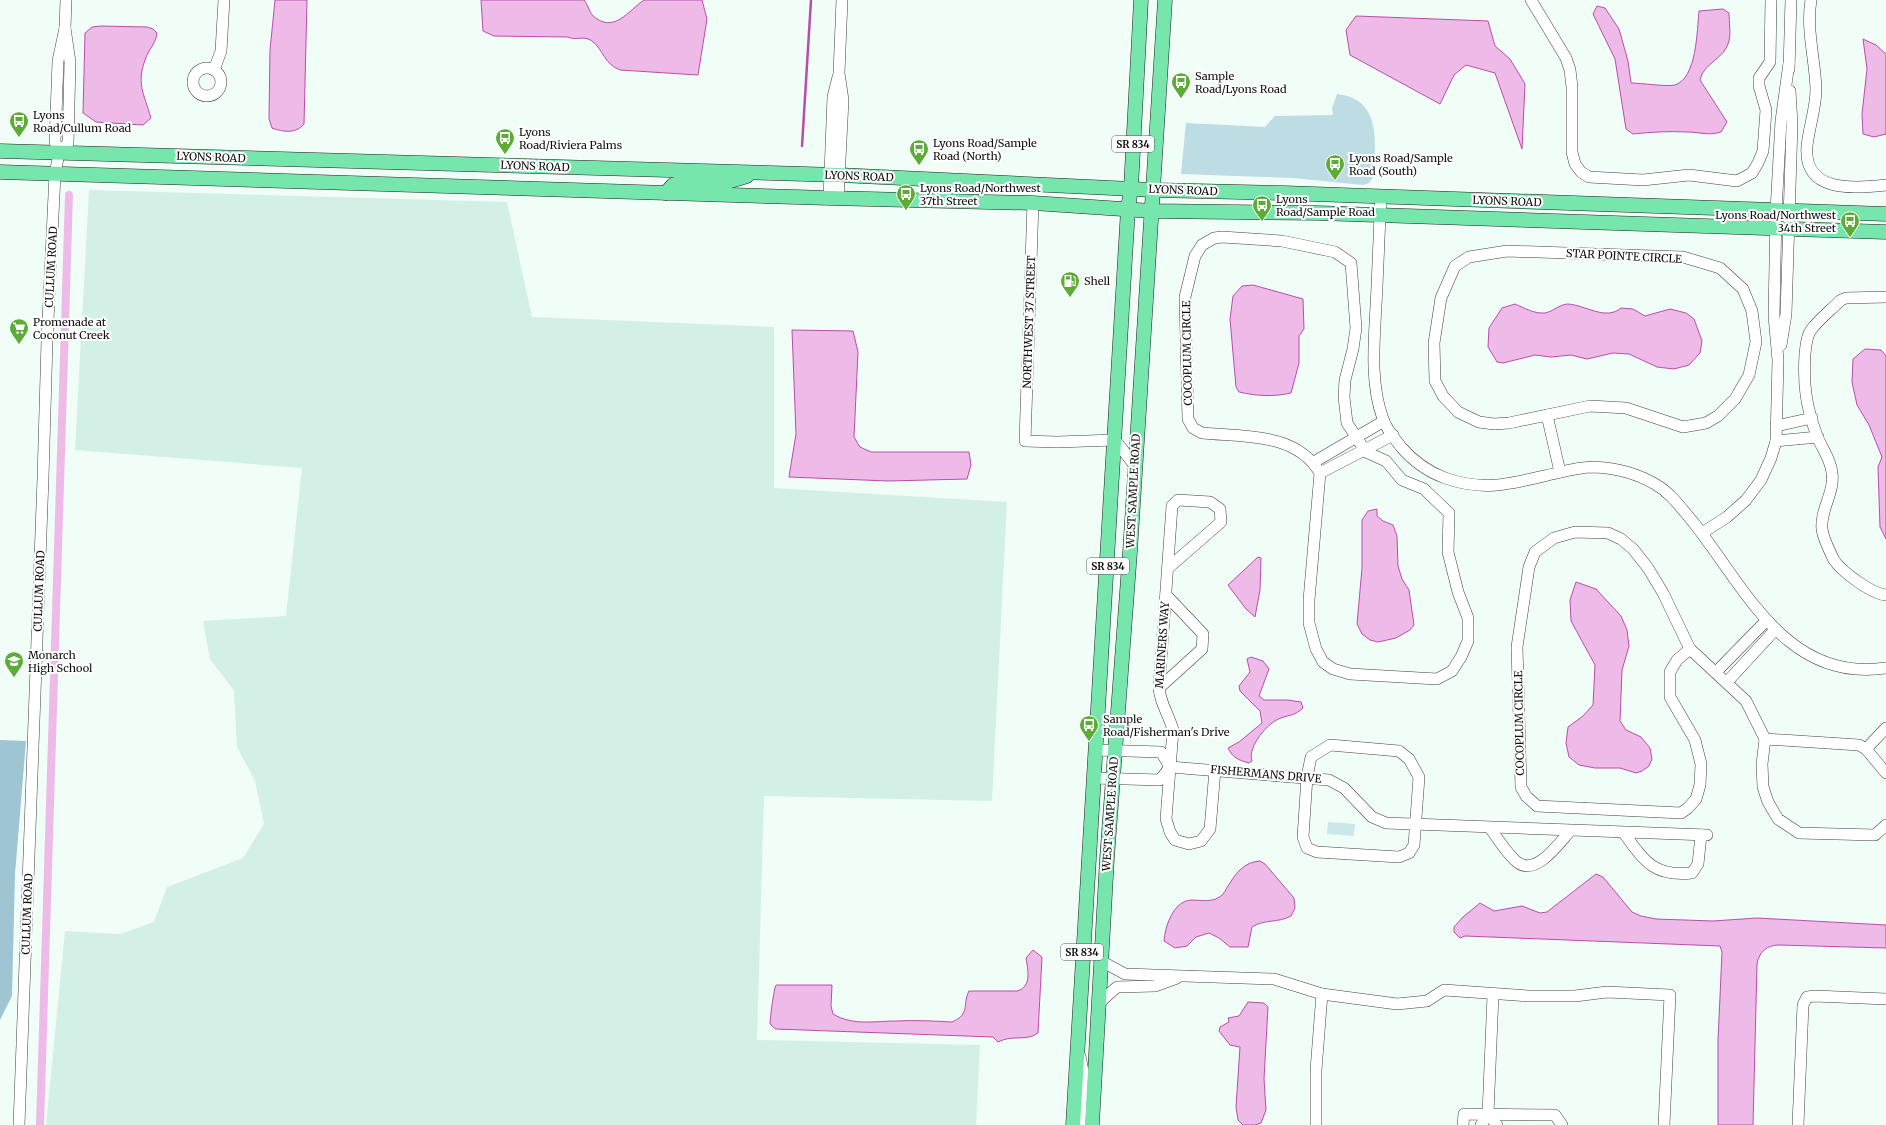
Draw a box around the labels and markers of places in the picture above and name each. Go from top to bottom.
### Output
place label: Sample Road/Lyons Road [1195,69,1287,96]
bus stop icon: Sample Road/Lyons Road [1170,71,1192,99]
place label: Lyons Road/Cullum Road [33,108,132,135]
bus stop icon: Lyons Road/Cullum Road [8,110,30,138]
place label: Lyons Road/Riviera Palms [519,125,622,152]
bus stop icon: Lyons Road/Riviera Palms [494,127,516,155]
place label: Lyons Road/Sample Road (North) [933,136,1037,163]
bus stop icon: Lyons Road/Sample Road (North) [908,138,930,166]
place label: Lyons Road/Sample Road (South) [1349,151,1453,178]
bus stop icon: Lyons Road/Sample Road (South) [1324,153,1346,181]
place label: Lyons Road/Northwest 37th Street [920,181,1041,208]
bus stop icon: Lyons Road/Northwest 37th Street [895,183,917,211]
place label: Lyons Road/Sample Road [1276,192,1375,219]
bus stop icon: Lyons Road/Sample Road [1251,194,1273,222]
place label: Lyons Road/Northwest 34th Street [1715,208,1837,235]
bus stop icon: Lyons Road/Northwest 34th Street [1839,210,1861,238]
fuel station icon: Shell [1059,270,1081,298]
place label: Shell [1084,274,1111,288]
place label: Promenade at Coconut Creek [33,315,110,342]
supermarket icon: Promenade at Coconut Creek [8,317,30,345]
place label: Monarch High School [28,648,93,675]
school or university icon: Monarch High School [3,650,25,678]
place label: Sample Road/Fisherman's Drive [1103,712,1230,739]
bus stop icon: Sample Road/Fisherman's Drive [1078,714,1100,742]

